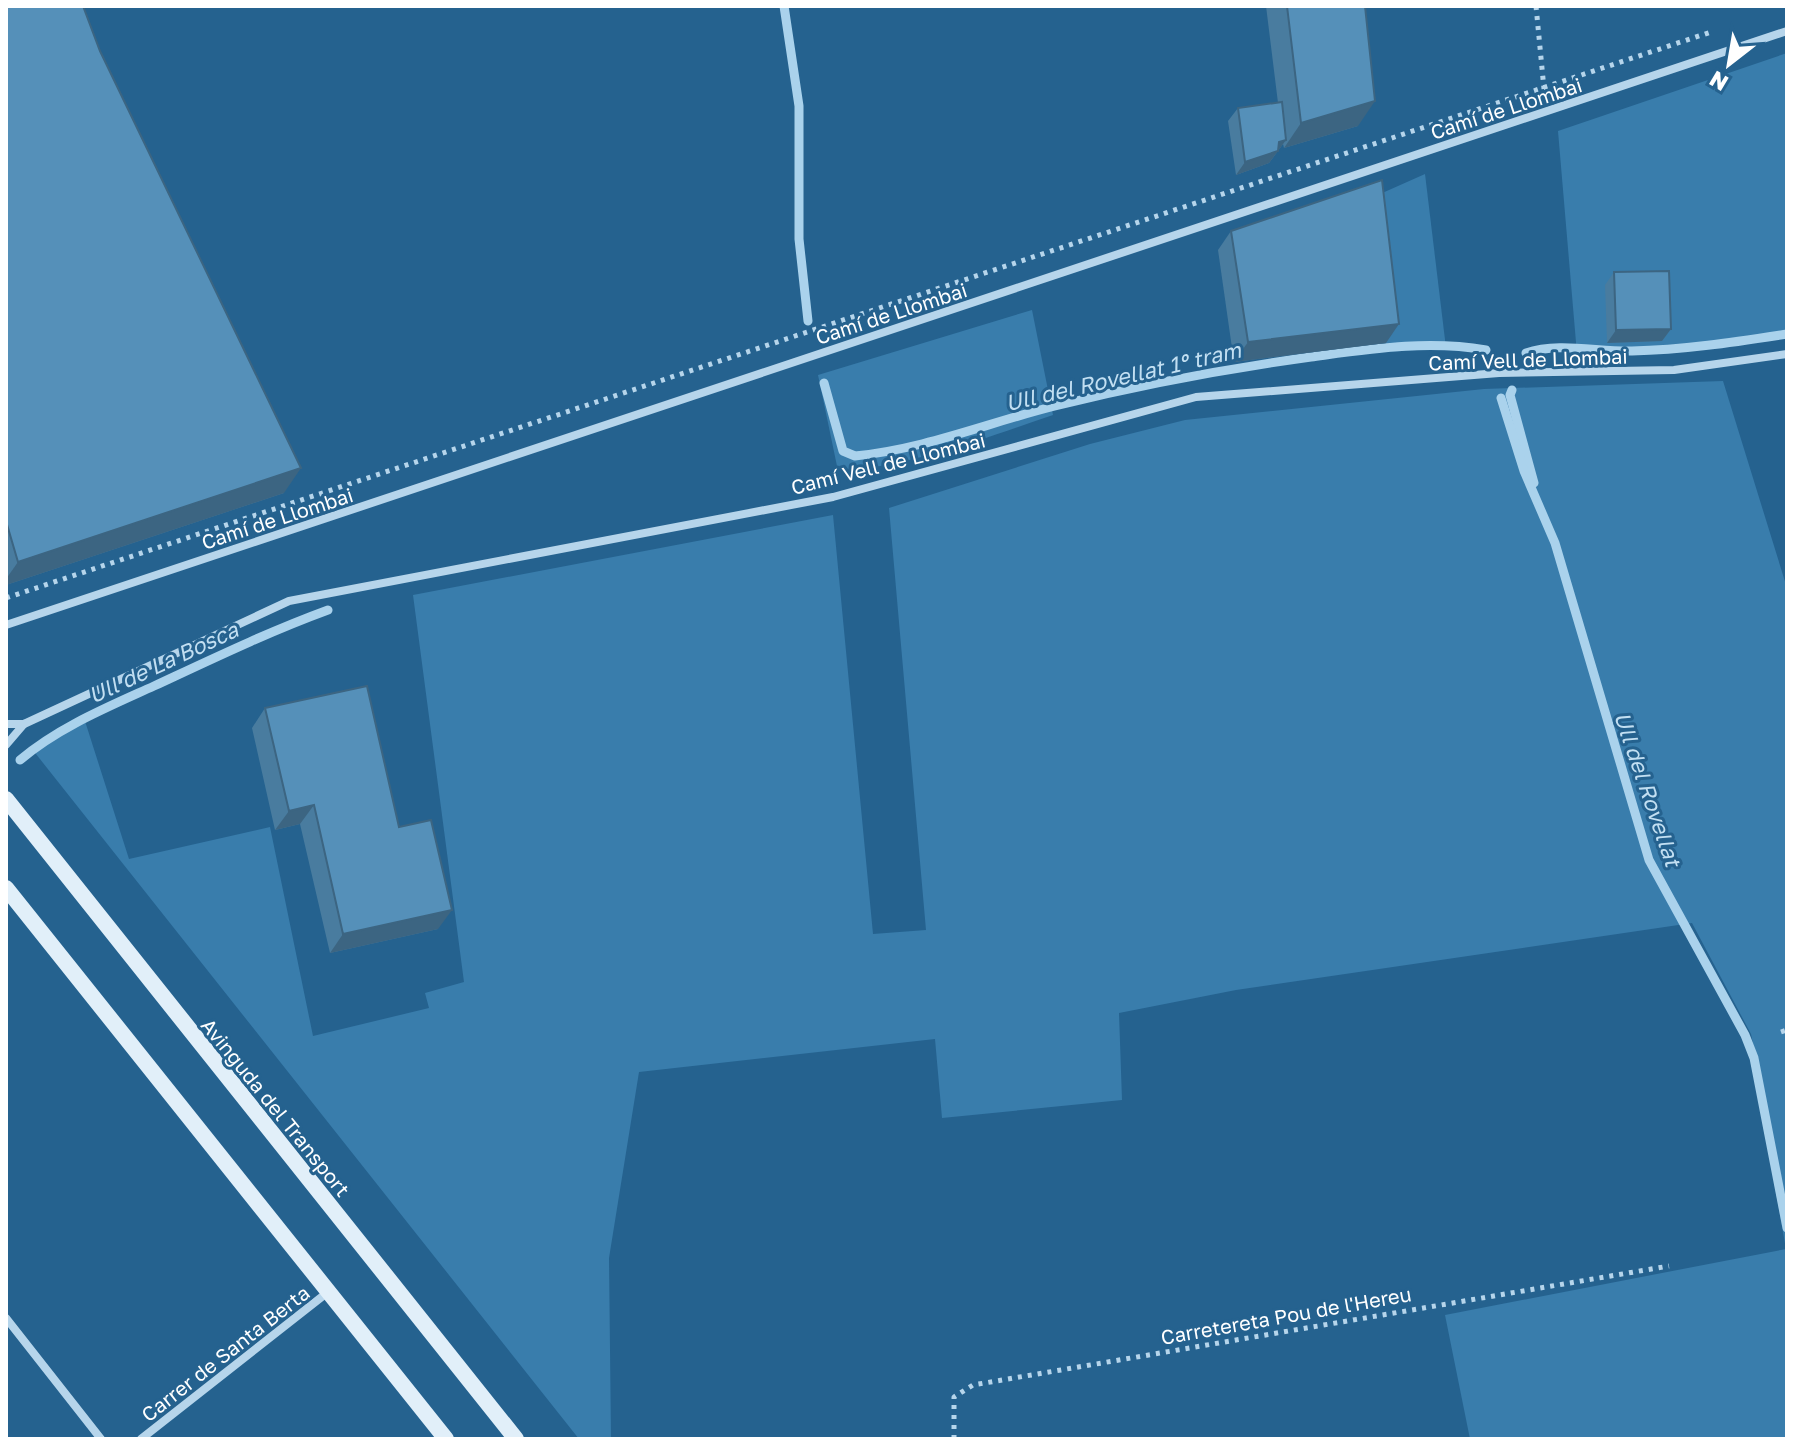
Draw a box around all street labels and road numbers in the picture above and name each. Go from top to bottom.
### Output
street label: Camí de Llombai [1427,72,1585,144]
street label: Camí de Llombai [812,277,970,349]
street label: Camí Vell de Llombai [1428,344,1628,374]
street label: Camí Vell de Llombai [788,427,988,499]
street label: Camí de Llombai [198,482,356,554]
street label: Avinguda del Transport [197,1013,355,1201]
street label: Carrer de Santa Berta [136,1280,314,1426]
street label: Carretereta Pou de l'Hereu [1159,1281,1413,1349]

